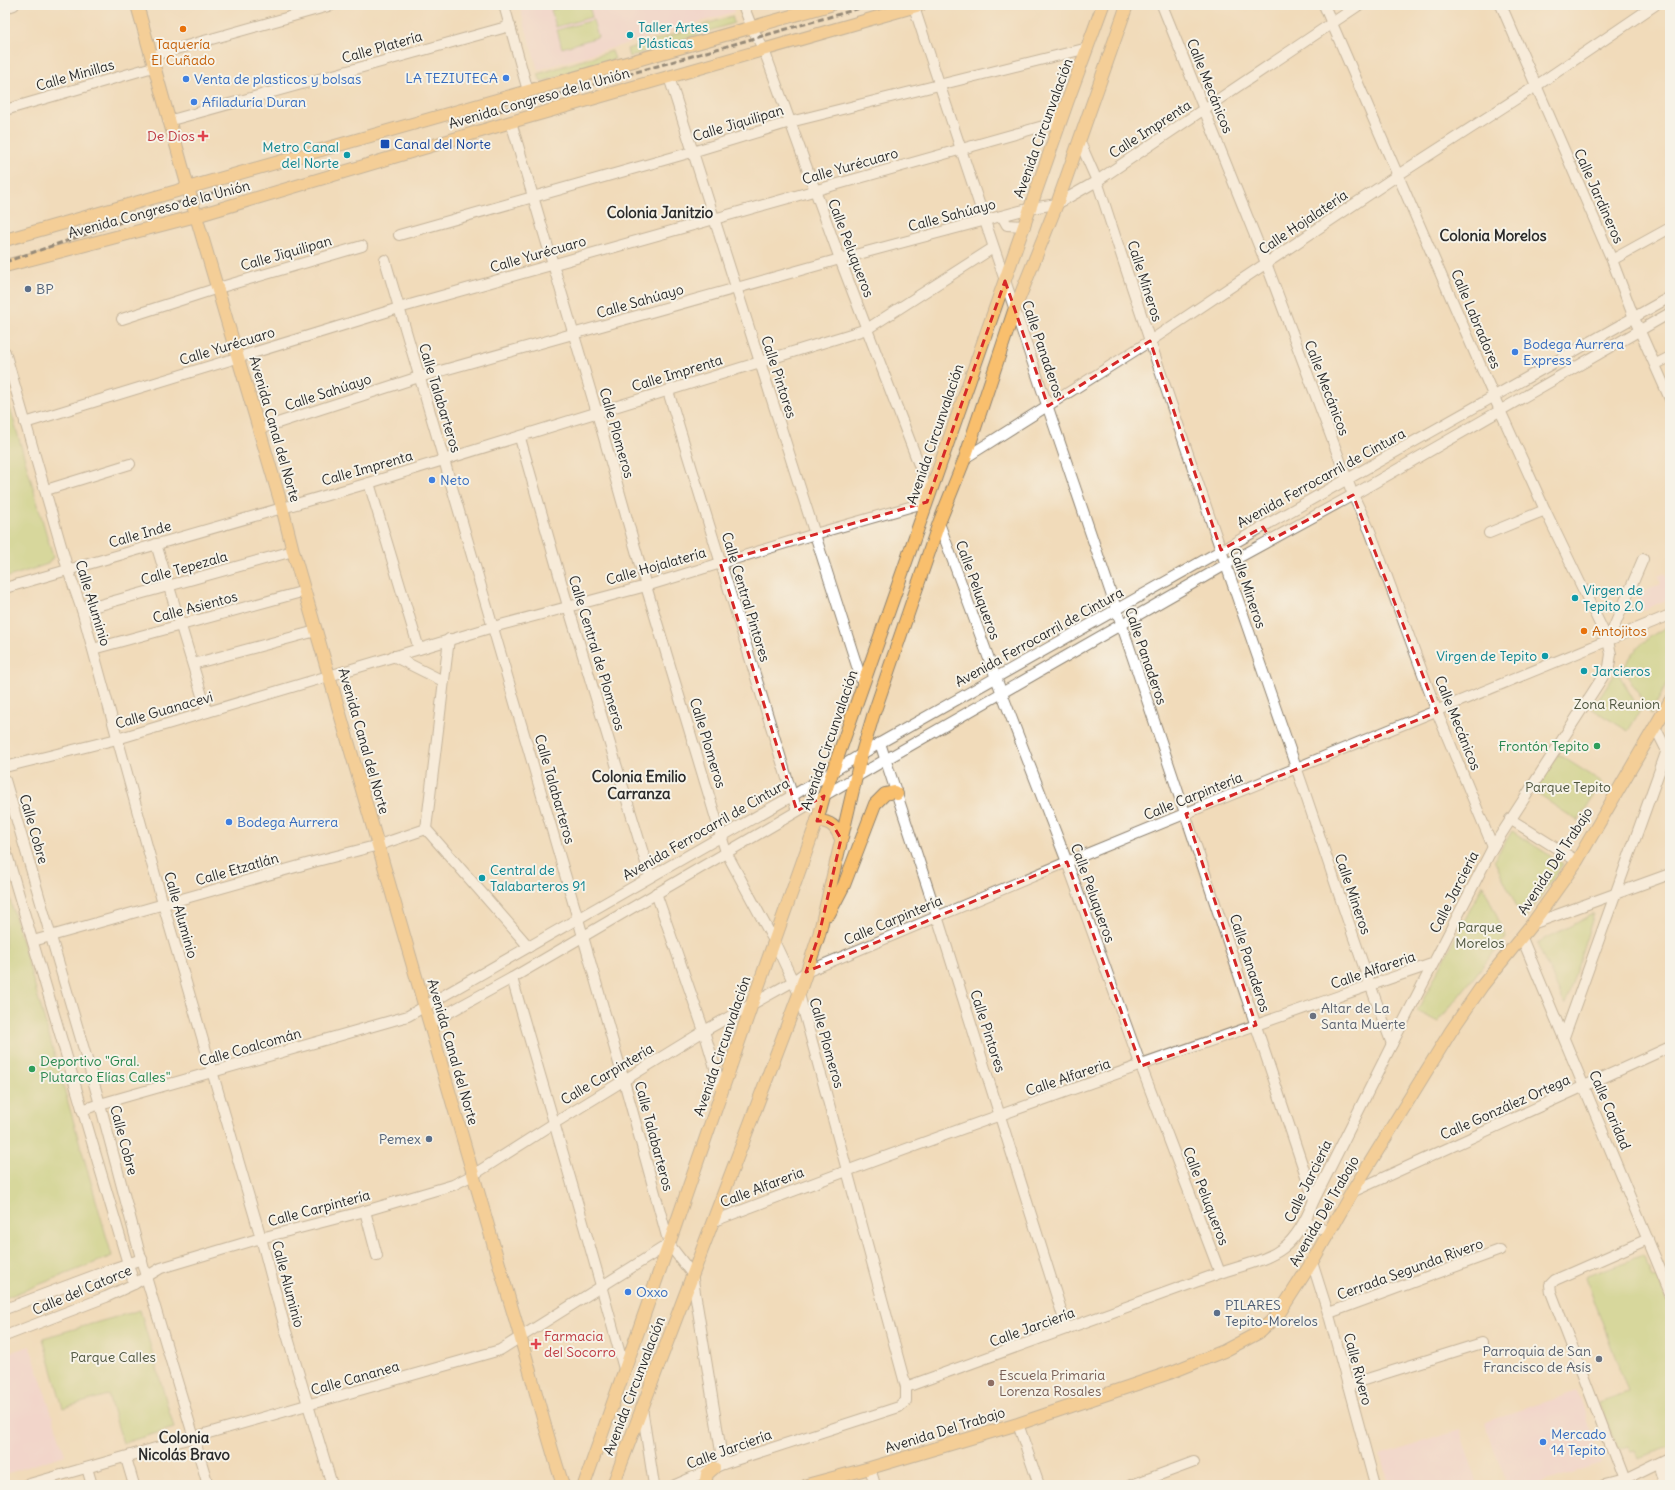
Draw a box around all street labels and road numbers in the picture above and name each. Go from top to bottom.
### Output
street label: Calle Platería [340,27,424,67]
street label: Calle Mecánicos [1183,36,1237,136]
street label: Calle Minillas [34,55,116,95]
street label: Avenida Circunvalación [1009,56,1077,200]
street label: Avenida Congreso de la Unión [446,64,632,132]
street label: Calle Imprenta [1106,96,1194,162]
street label: Calle Jiquilipan [690,101,786,145]
street label: Calle Yurécuaro [800,144,900,188]
street label: Calle Jardineros [1570,146,1628,246]
street label: Avenida Congreso de la Unión [66,176,252,242]
street label: Calle Hojalatería [1255,186,1351,258]
street label: Calle Sahúayo [906,195,998,235]
street label: Calle Peluqueros [824,196,878,300]
street label: Calle Jiquilipan [238,231,334,275]
street label: Calle Yurécuaro [488,232,588,276]
street label: Calle Mineros [1123,238,1167,324]
street label: Calle Labradores [1447,267,1505,371]
street label: Calle Sahúayo [594,280,686,322]
street label: Calle Panaderos [1018,298,1068,400]
street label: Calle Yurécuaro [177,323,277,369]
street label: Calle Pintores [757,334,801,420]
street label: Calle Mecánicos [1301,338,1353,438]
street label: Calle Talabarteros [415,341,465,455]
street label: Calle Imprenta [629,351,725,395]
street label: Avenida Canal del Norte [246,354,304,504]
street label: Avenida Circunvalación [903,361,967,507]
street label: Calle Sahúayo [282,370,374,414]
street label: Calle Plomeros [595,386,639,480]
street label: Avenida Ferrocarril de Cintura [1234,424,1408,532]
street label: Calle Imprenta [319,446,415,490]
street label: Calle Inde [107,517,173,551]
street label: Calle Central Pintores [718,530,774,664]
street label: Calle Peluqueros [952,538,1004,642]
street label: Calle Hojalatería [604,543,708,589]
street label: Calle Mineros [1226,545,1270,631]
street label: Calle Tepezala [139,547,229,589]
street label: Calle Aluminio [71,558,115,648]
street label: Calle Central de Plomeros [565,573,629,733]
street label: Avenida Ferrocarril de Cintura [952,583,1126,691]
street label: Calle Asientos [151,587,239,627]
street label: Calle Panaderos [1121,605,1171,707]
street label: Avenida Canal del Norte [335,666,393,816]
street label: Avenida Circunvalación [797,667,861,813]
street label: Calle Mecánicos [1431,673,1485,773]
street label: Calle Guanacevi [113,687,215,733]
street label: Calle Plomeros [686,696,730,790]
street label: Calle Talabarteros [531,732,579,846]
street label: Calle Carpintería [1141,768,1245,824]
street label: Avenida Ferrocarril de Cintura [619,774,793,884]
street label: Calle Cobre [15,792,53,866]
street label: Avenida Del Trabajo [1514,804,1597,918]
street label: Calle Peluqueros [1067,841,1119,945]
street label: Calle Jarciería [1426,848,1482,936]
street label: Calle Etzatlán [193,849,281,889]
street label: Calle Mineros [1331,851,1375,937]
street label: Calle Aluminio [160,870,202,960]
street label: Calle Carpintería [841,891,945,949]
street label: Calle Panaderos [1226,912,1274,1014]
street label: Calle Alfareria [1328,947,1418,993]
street label: Avenida Circunvalación [690,973,754,1119]
street label: Avenida Canal del Norte [424,977,482,1127]
street label: Calle Pintores [966,988,1010,1074]
street label: Calle Plomeros [805,996,849,1090]
street label: Calle Coalcomán [197,1024,303,1070]
street label: Calle Carpintería [557,1039,657,1109]
street label: Calle Alfareria [1023,1054,1113,1100]
street label: Calle Caridad [1585,1068,1635,1152]
street label: Calle González Ortega [1437,1070,1573,1144]
street label: Calle Talabarteros [631,1079,677,1193]
street label: Calle Cobre [106,1103,142,1177]
street label: Calle Jarciería [1280,1137,1336,1225]
street label: Calle Peluqueros [1179,1144,1233,1248]
street label: Avenida Del Trabajo [1285,1152,1363,1269]
street label: Calle Alfareria [717,1163,807,1211]
street label: Calle Carpintería [266,1186,372,1230]
street label: Cerrada Segunda Rivero [1335,1234,1486,1304]
street label: Calle Aluminio [268,1239,308,1329]
street label: Calle del Catorce [30,1261,134,1319]
street label: Calle Jarciería [987,1303,1077,1351]
street label: Avenida Circunvalación [599,1314,669,1458]
street label: Calle Rivero [1340,1331,1376,1407]
street label: Calle Cananea [309,1357,401,1399]
street label: Avenida Del Trabajo [883,1403,1007,1457]
street label: Calle Jarciería [684,1425,774,1473]

